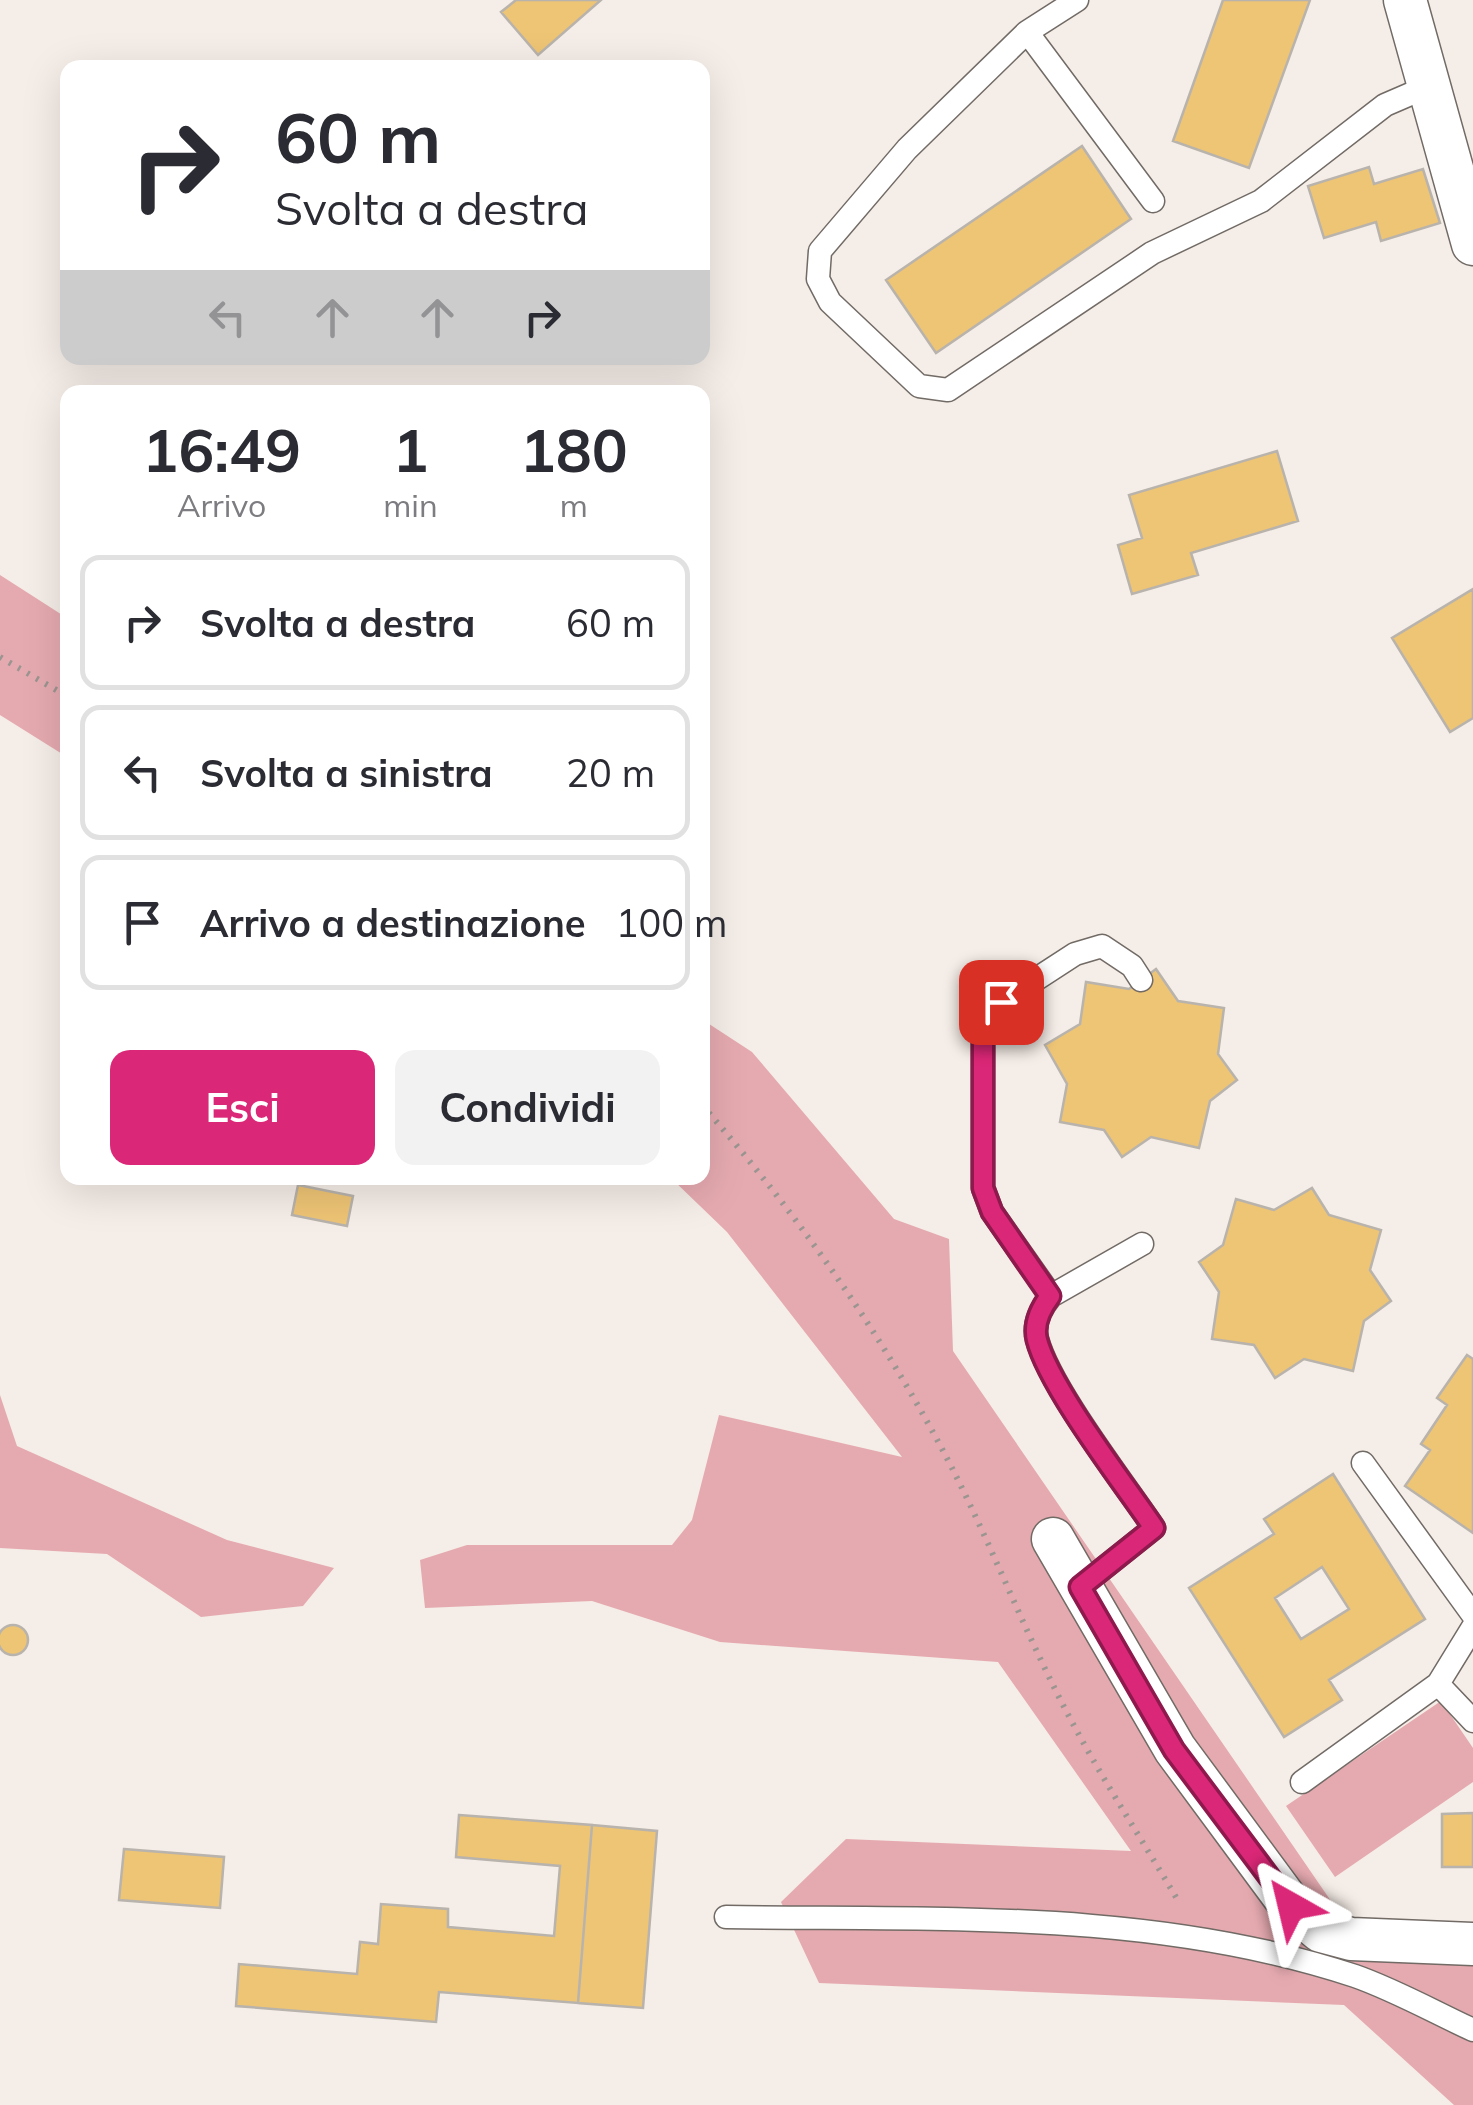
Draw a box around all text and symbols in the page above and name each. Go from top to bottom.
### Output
text: 60 m [275,93,441,181]
icon: right [110,100,240,230]
text: Svolta a destra [275,180,588,236]
icon: left [200,290,255,345]
icon: ahead [305,290,360,345]
icon: ahead [410,290,465,345]
icon: right [515,290,570,345]
text: 16:49 [142,412,301,487]
text: 1 [392,412,428,487]
text: 180 [520,412,628,487]
text: Arrivo [177,485,266,525]
text: min [383,485,438,525]
text: m [560,485,588,525]
icon: right [115,595,170,650]
text: Svolta a destra [200,599,475,647]
text: 60 m [566,599,655,647]
icon: left [115,745,170,800]
text: Svolta a sinistra [200,749,493,797]
text: 20 m [566,749,655,797]
icon: arrive [115,895,170,950]
text: Arrivo a destinazione [200,899,586,947]
text: 100 m [616,899,727,947]
pin [959,960,1044,1045]
icon: arrive [974,975,1029,1030]
button: Esci [110,1050,375,1165]
button: Condividi [395,1050,660,1165]
position arrow [1239,1854,1343,1958]

